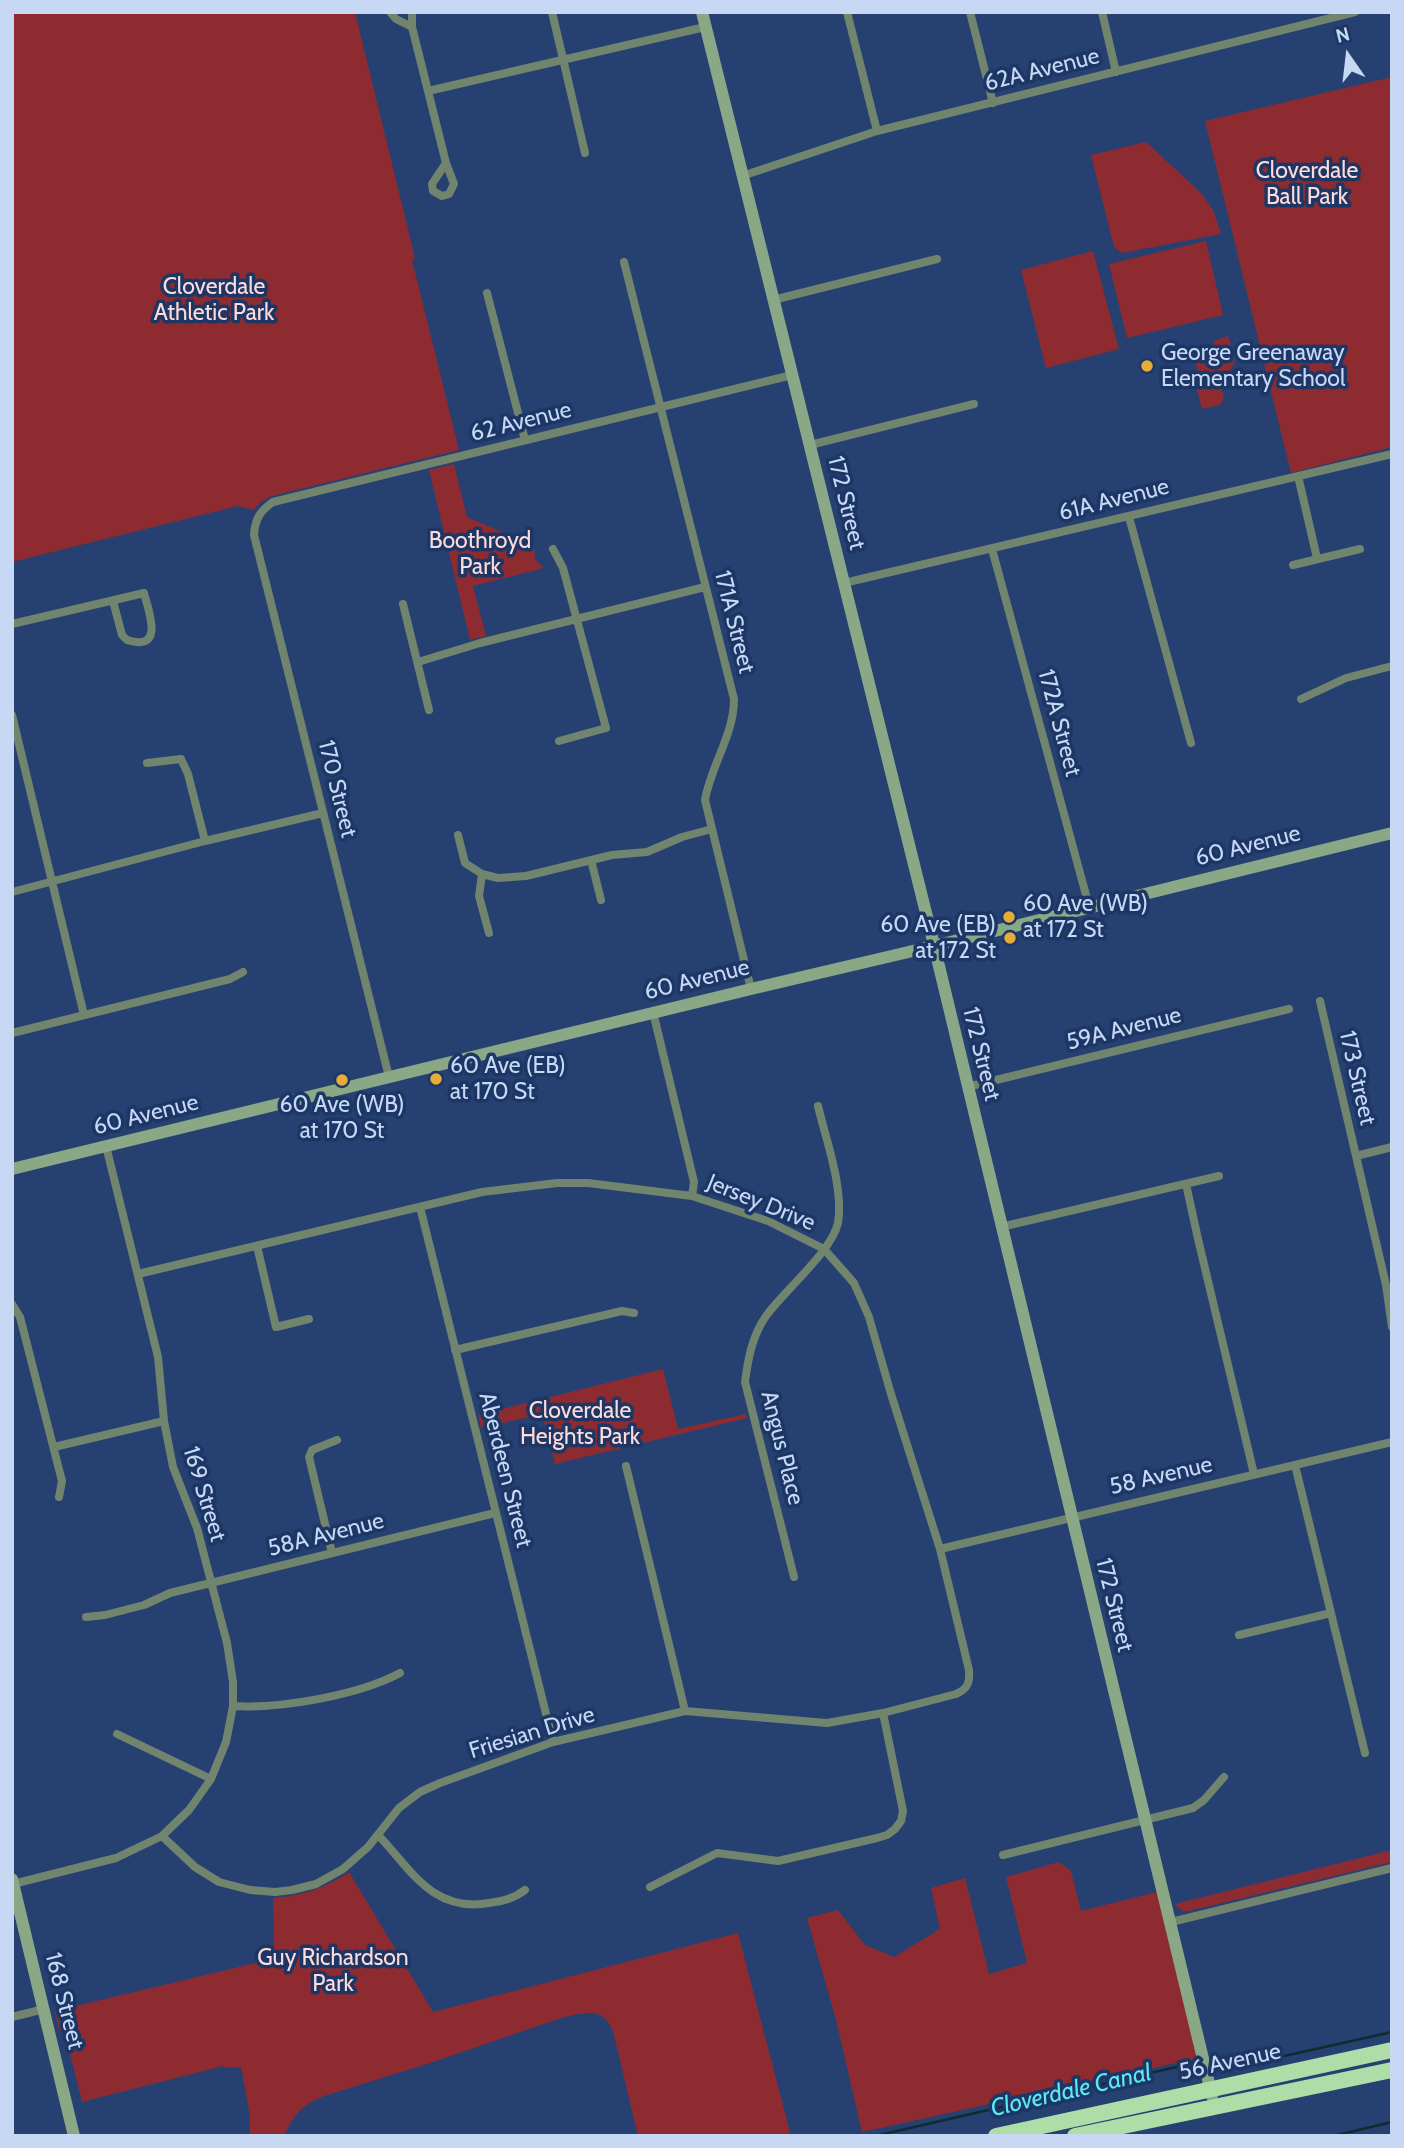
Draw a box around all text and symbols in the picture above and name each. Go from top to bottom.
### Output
north arrow [1313,21,1383,91]
text: N [1333,22,1352,48]
street label: 62A Avenue [982,42,1102,98]
park label: Cloverdale Ball Park [1256,157,1358,211]
park label: Cloverdale Athletic Park [154,273,274,327]
place label: George Greenaway Elementary School [1161,339,1345,393]
marker: George Greenaway Elementary School [1139,358,1155,374]
street label: 62 Avenue [468,396,574,448]
street label: 172 Street [821,453,871,553]
street label: 61A Avenue [1056,473,1172,527]
park label: Boothroyd Park [429,527,531,581]
street label: 171A Street [708,568,760,676]
street label: 172A Street [1031,667,1087,779]
street label: 170 Street [312,738,362,840]
street label: 60 Avenue [1193,820,1303,872]
place label: 60 Ave (WB) at 172 St [1023,890,1148,944]
marker: 60 Ave (WB) at 172 St [1001,909,1017,925]
place label: 60 Ave (EB) at 172 St [880,911,996,965]
marker: 60 Ave (EB) at 172 St [1002,930,1018,946]
street label: 60 Avenue [642,954,752,1006]
street label: 59A Avenue [1064,1001,1184,1057]
street label: 172 Street [956,1004,1006,1104]
street label: 173 Street [1333,1028,1381,1128]
place label: 60 Ave (EB) at 170 St [450,1052,566,1106]
marker: 60 Ave (EB) at 170 St [428,1071,444,1087]
marker: 60 Ave (WB) at 170 St [334,1072,350,1088]
street label: 60 Avenue [91,1089,201,1141]
place label: 60 Ave (WB) at 170 St [279,1091,405,1145]
street label: Jersey Drive [703,1169,819,1237]
street label: Angus Place [754,1388,810,1508]
street label: Aberdeen Street [472,1389,538,1551]
park label: Cloverdale Heights Park [520,1397,640,1451]
street label: 169 Street [176,1443,232,1545]
street label: 58 Avenue [1107,1451,1215,1501]
street label: 58A Avenue [265,1507,387,1563]
street label: 172 Street [1089,1555,1139,1655]
street label: Friesian Drive [466,1701,598,1765]
park label: Guy Richardson Park [257,1944,409,1998]
street label: 168 Street [39,1950,89,2052]
street label: 56 Avenue [1176,2038,1284,2086]
water label: Cloverdale Canal [988,2059,1154,2123]

